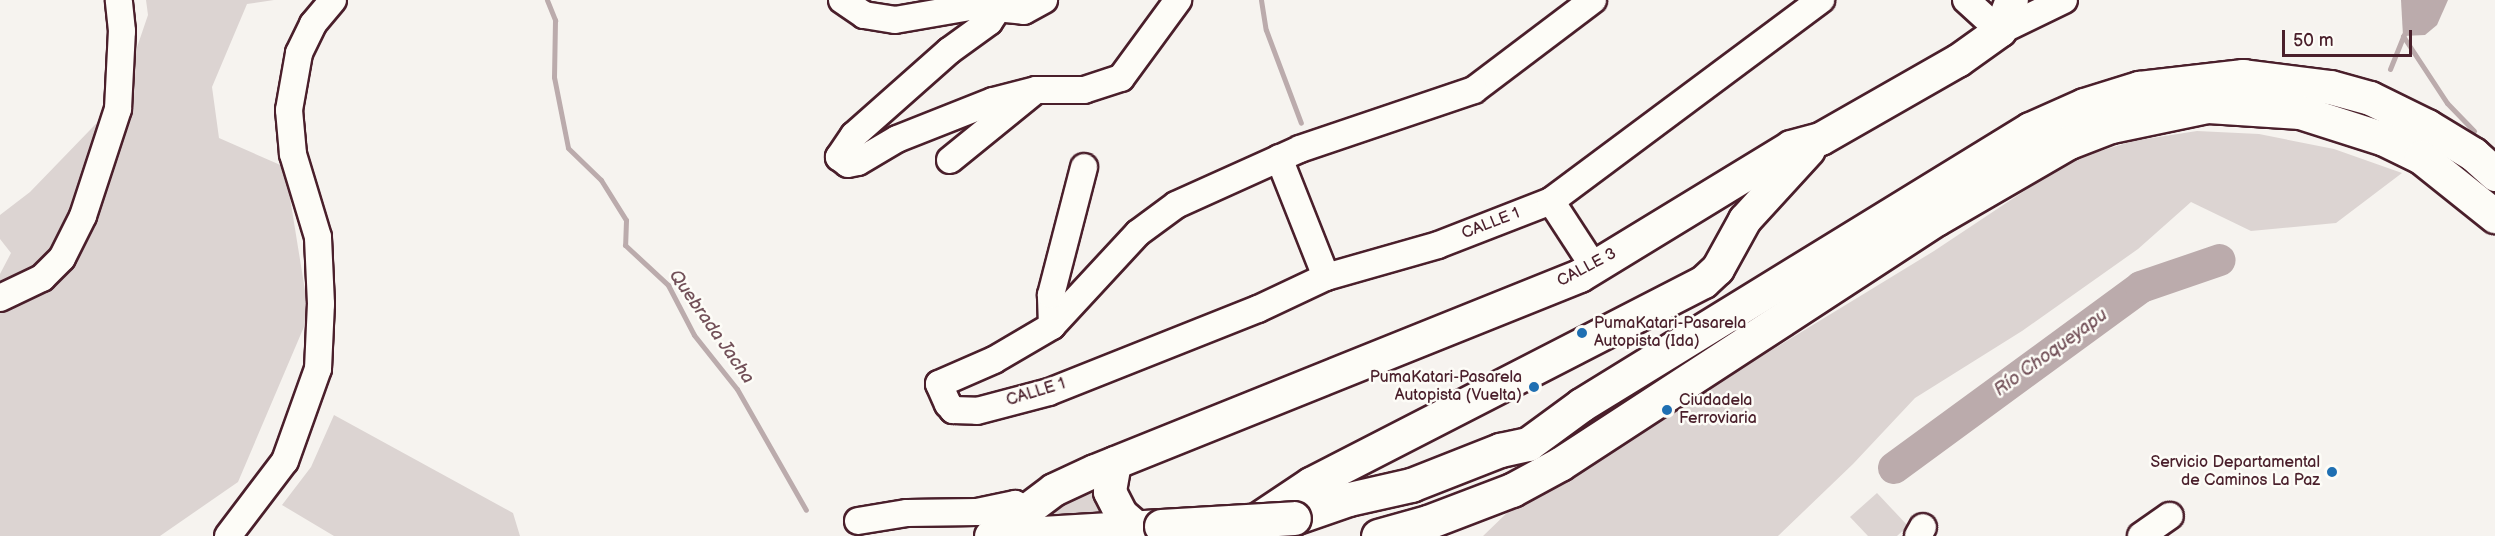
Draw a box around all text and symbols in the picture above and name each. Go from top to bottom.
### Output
scale bar [2285,18,2416,56]
text: 50 m [2293,30,2334,51]
street label: CALLE 1 [1459,204,1523,244]
street label: CALLE 3 [1554,244,1620,292]
water label: Quebrada Jacha [663,265,759,389]
water label: Río Choqueyapu [1990,305,2112,401]
place label: PumaKatari-Pasarela Autopista (Ida) [1594,314,1746,352]
marker: PumaKatari-Pasarela Autopista (Ida) [1575,326,1589,340]
place label: PumaKatari-Pasarela Autopista (Vuelta) [1370,368,1522,406]
street label: CALLE 1 [1004,375,1068,411]
marker: PumaKatari-Pasarela Autopista (Vuelta) [1527,380,1541,394]
place label: Ciudadela Ferroviaria [1679,391,1757,429]
marker: Ciudadela Ferroviaria [1660,403,1674,417]
place label: Servicio Departamental de Caminos La Paz [2150,453,2320,491]
marker: Servicio Departamental de Caminos La Paz [2325,465,2339,479]

